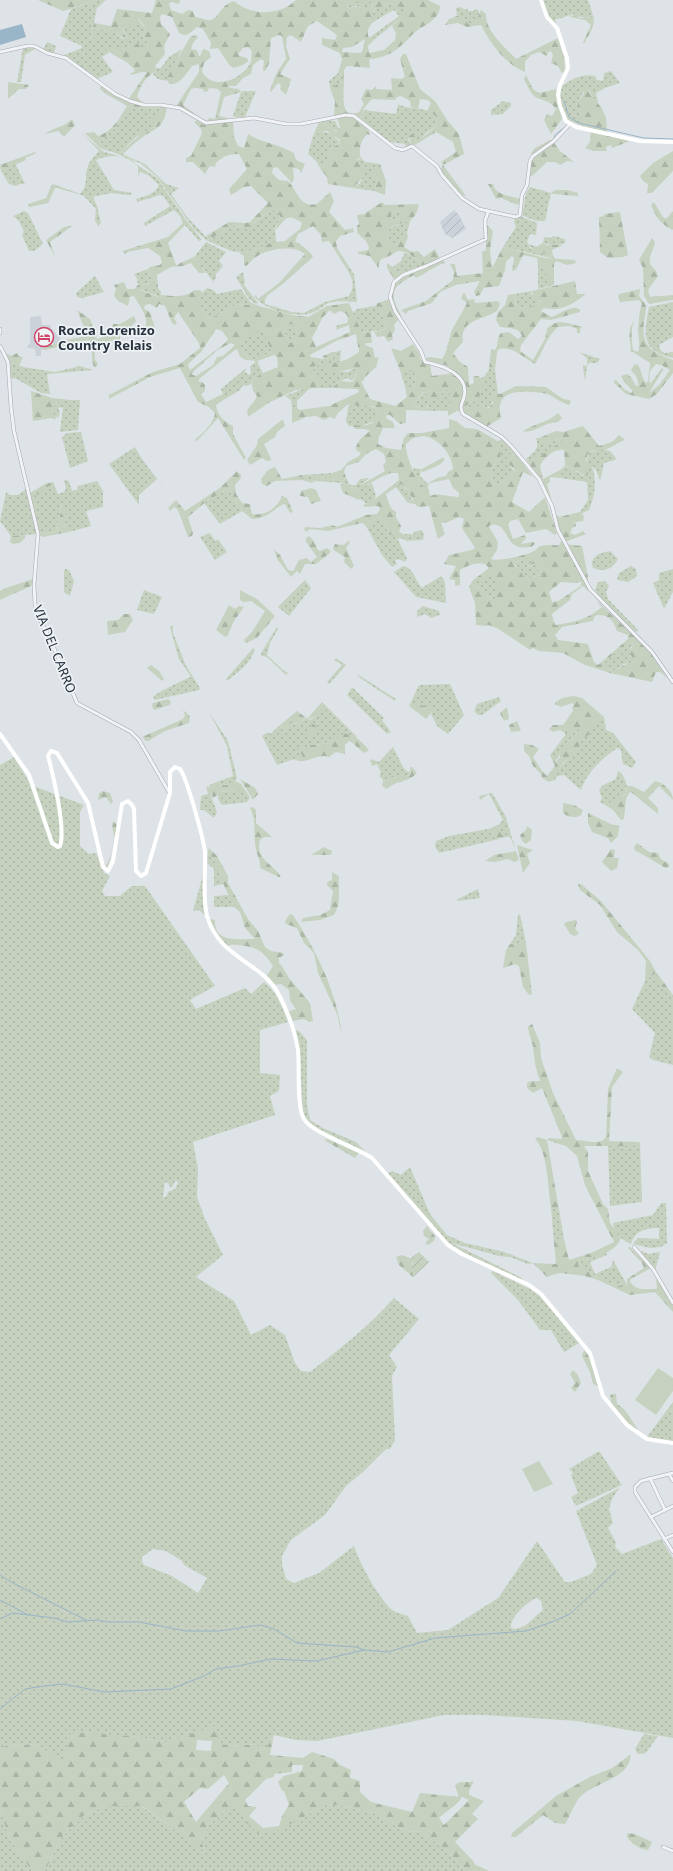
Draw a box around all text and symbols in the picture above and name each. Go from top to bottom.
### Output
place label: Rocca Lorenizo Country Relais [58,321,155,354]
hotel icon: Rocca Lorenizo Country Relais [33,326,55,348]
street label: VIA DEL CARRO [29,602,81,696]

